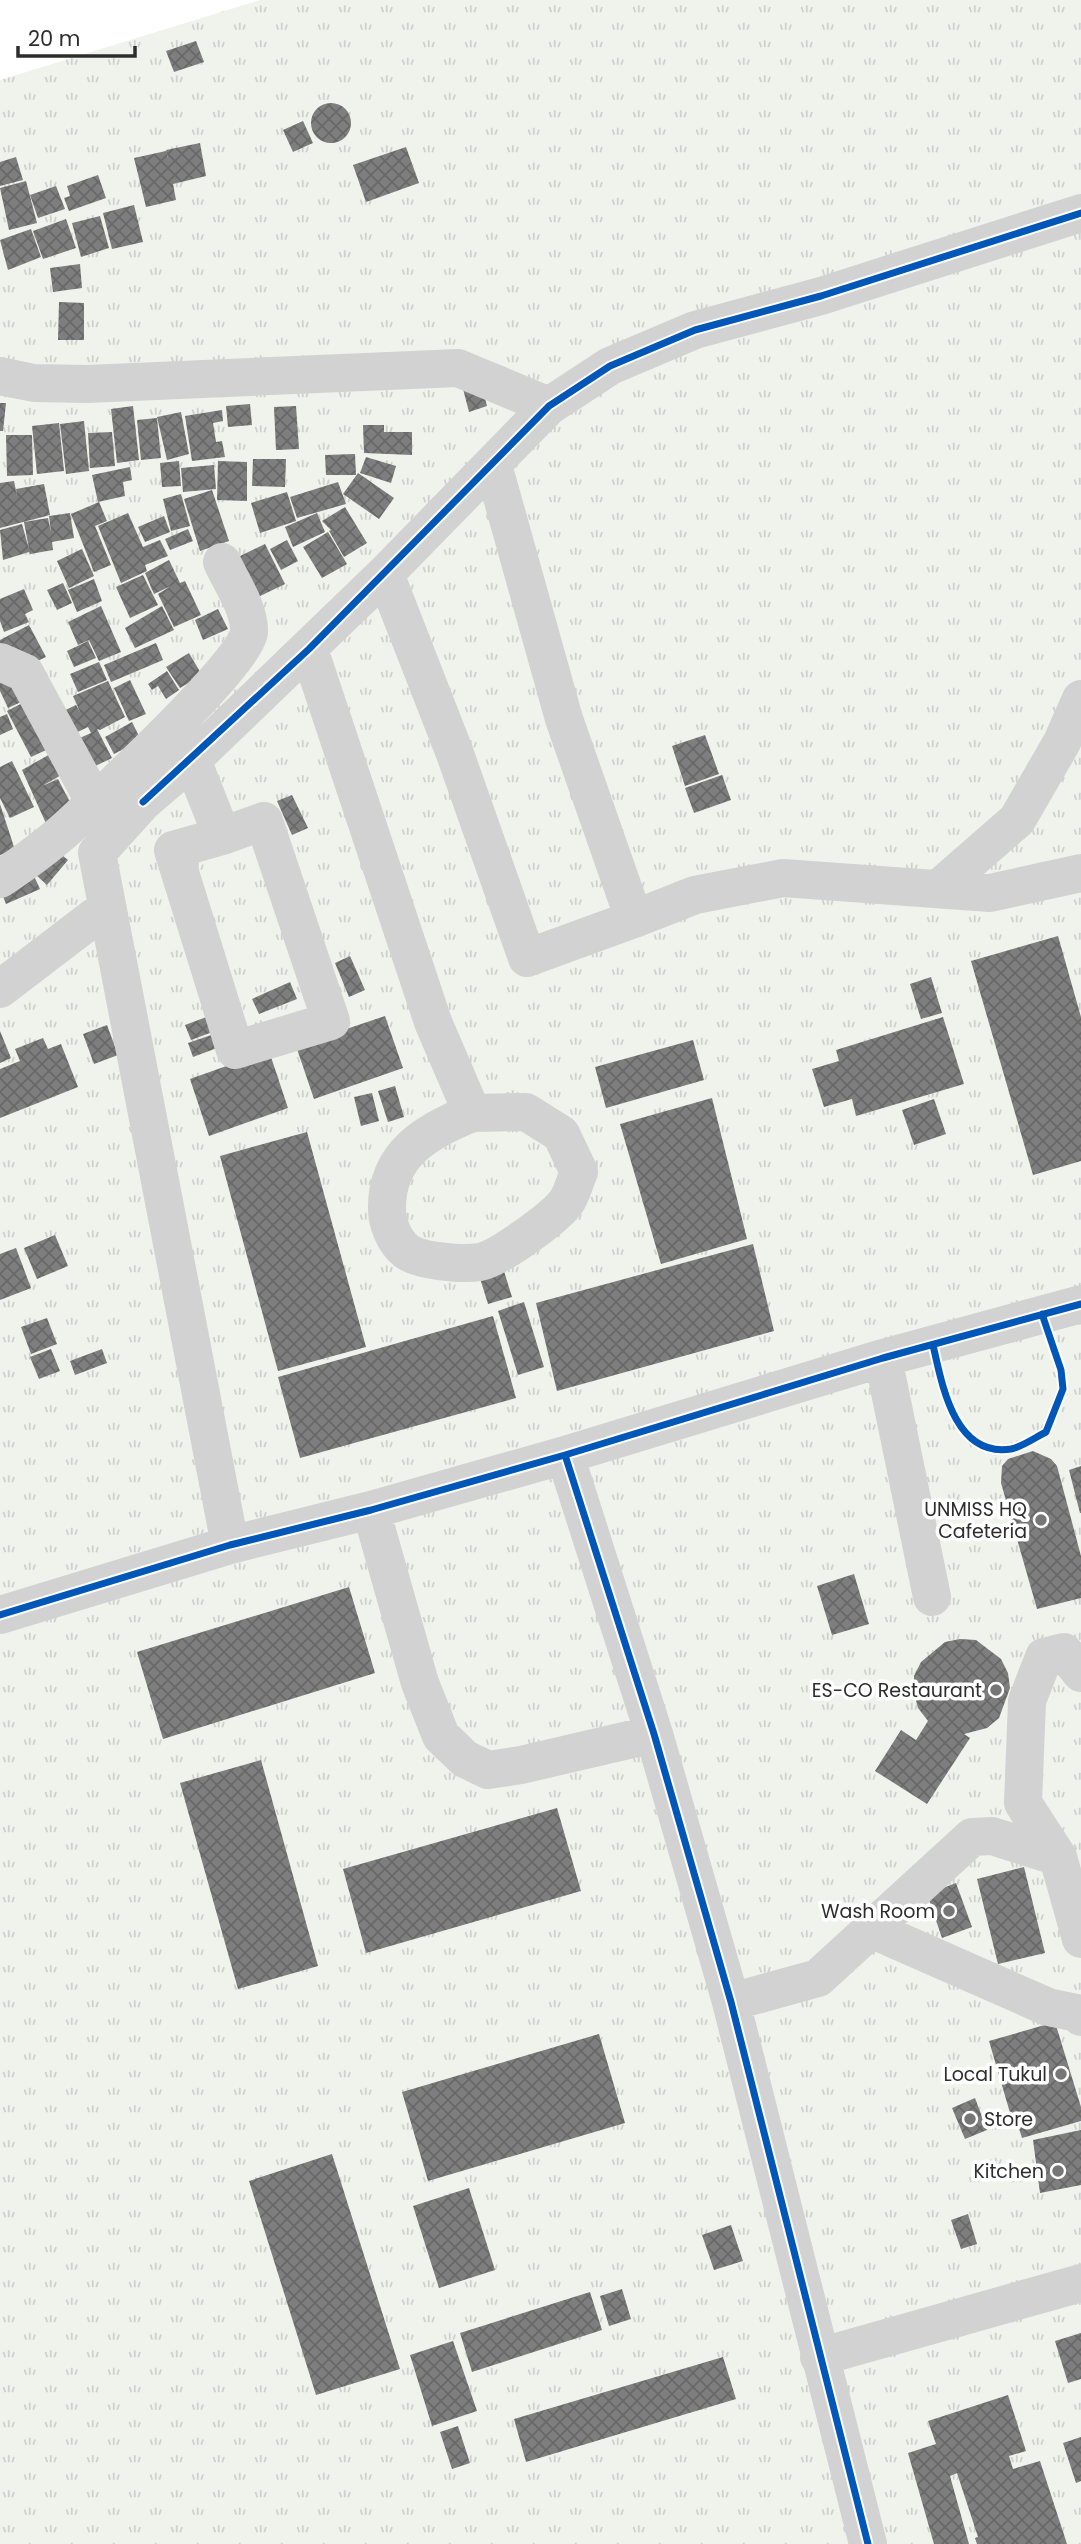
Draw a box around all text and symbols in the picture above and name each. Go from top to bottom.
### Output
scale bar [18,14,135,58]
text: 20 m [28,24,81,53]
place label: UNMISS HQ Cafeteria [924,1496,1027,1545]
marker: UNMISS HQ Cafeteria [1033,1512,1049,1528]
place label: ES-CO Restaurant [812,1677,982,1704]
marker: ES-CO Restaurant [988,1682,1004,1698]
place label: Wash Room [821,1898,935,1925]
marker: Wash Room [941,1903,957,1919]
place label: Local Tukul [943,2061,1047,2088]
marker: Local Tukul [1053,2066,1069,2082]
place label: Store [984,2106,1033,2133]
marker: Store [962,2111,978,2127]
place label: Kitchen [973,2158,1044,2185]
marker: Kitchen [1050,2163,1066,2179]

